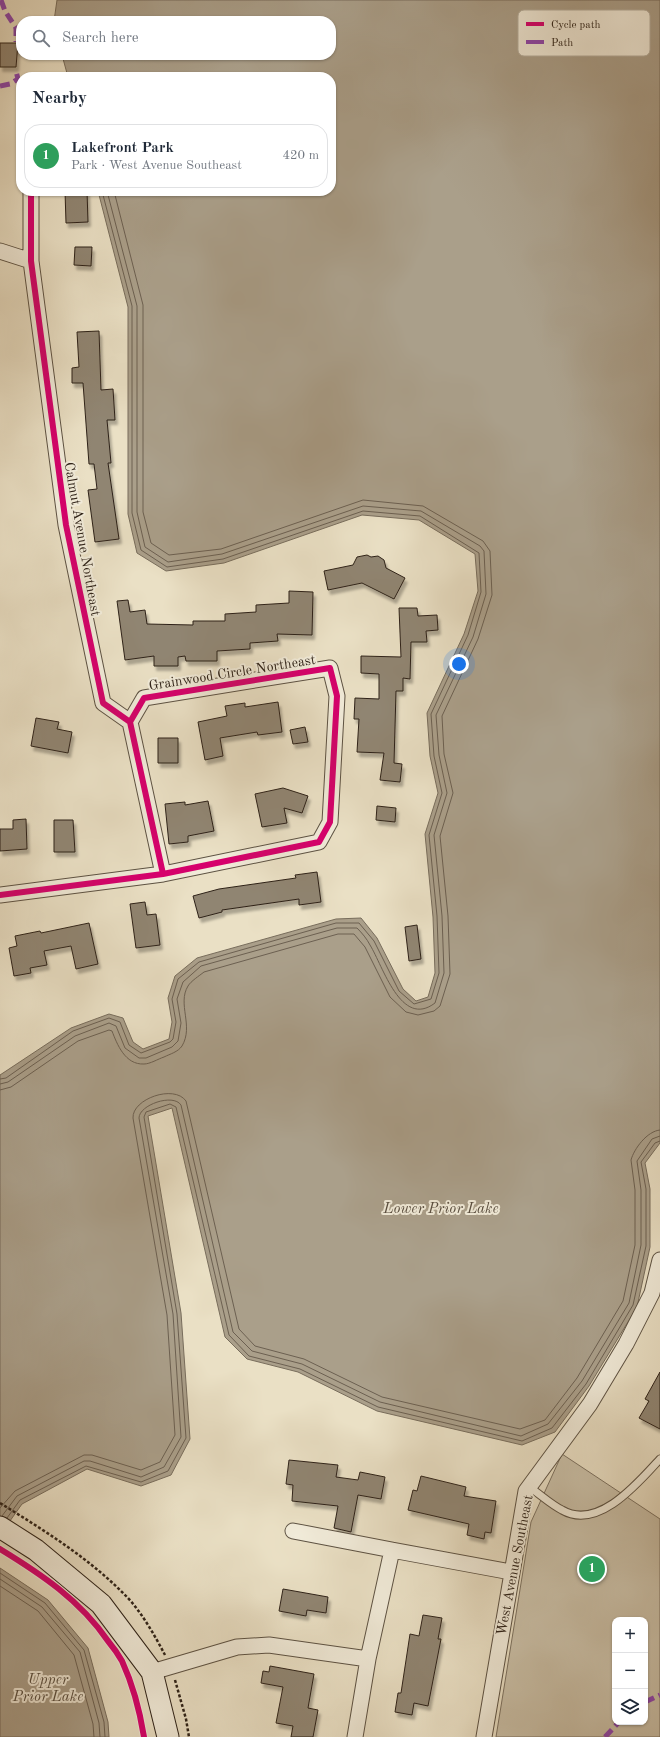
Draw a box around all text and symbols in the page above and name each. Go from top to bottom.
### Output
legend [518,10,650,56]
search box [16,16,336,60]
text: Cycle path [551,20,601,31]
icon: search [30,27,52,49]
text: Search here [62,31,139,46]
text: Path [551,38,573,49]
text: Nearby [32,90,87,107]
text: Lakefront Park [71,141,174,156]
text: 1 [42,149,50,162]
text: 420 m [282,149,319,162]
text: Park · West Avenue Southeast [71,159,242,172]
street label: Calmut Avenue Northeast [62,461,102,617]
street label: Grainwood Circle Northeast [148,653,317,693]
your location [449,654,469,674]
water label: Lower Prior Lake [382,1202,499,1217]
street label: West Avenue Southeast [494,1493,536,1637]
pin: 1 [579,1554,605,1584]
map controls [612,1617,648,1725]
button: + [612,1617,648,1653]
button: − [612,1653,648,1689]
water label: Upper Prior Lake [12,1673,83,1705]
button: layers [612,1689,648,1725]

